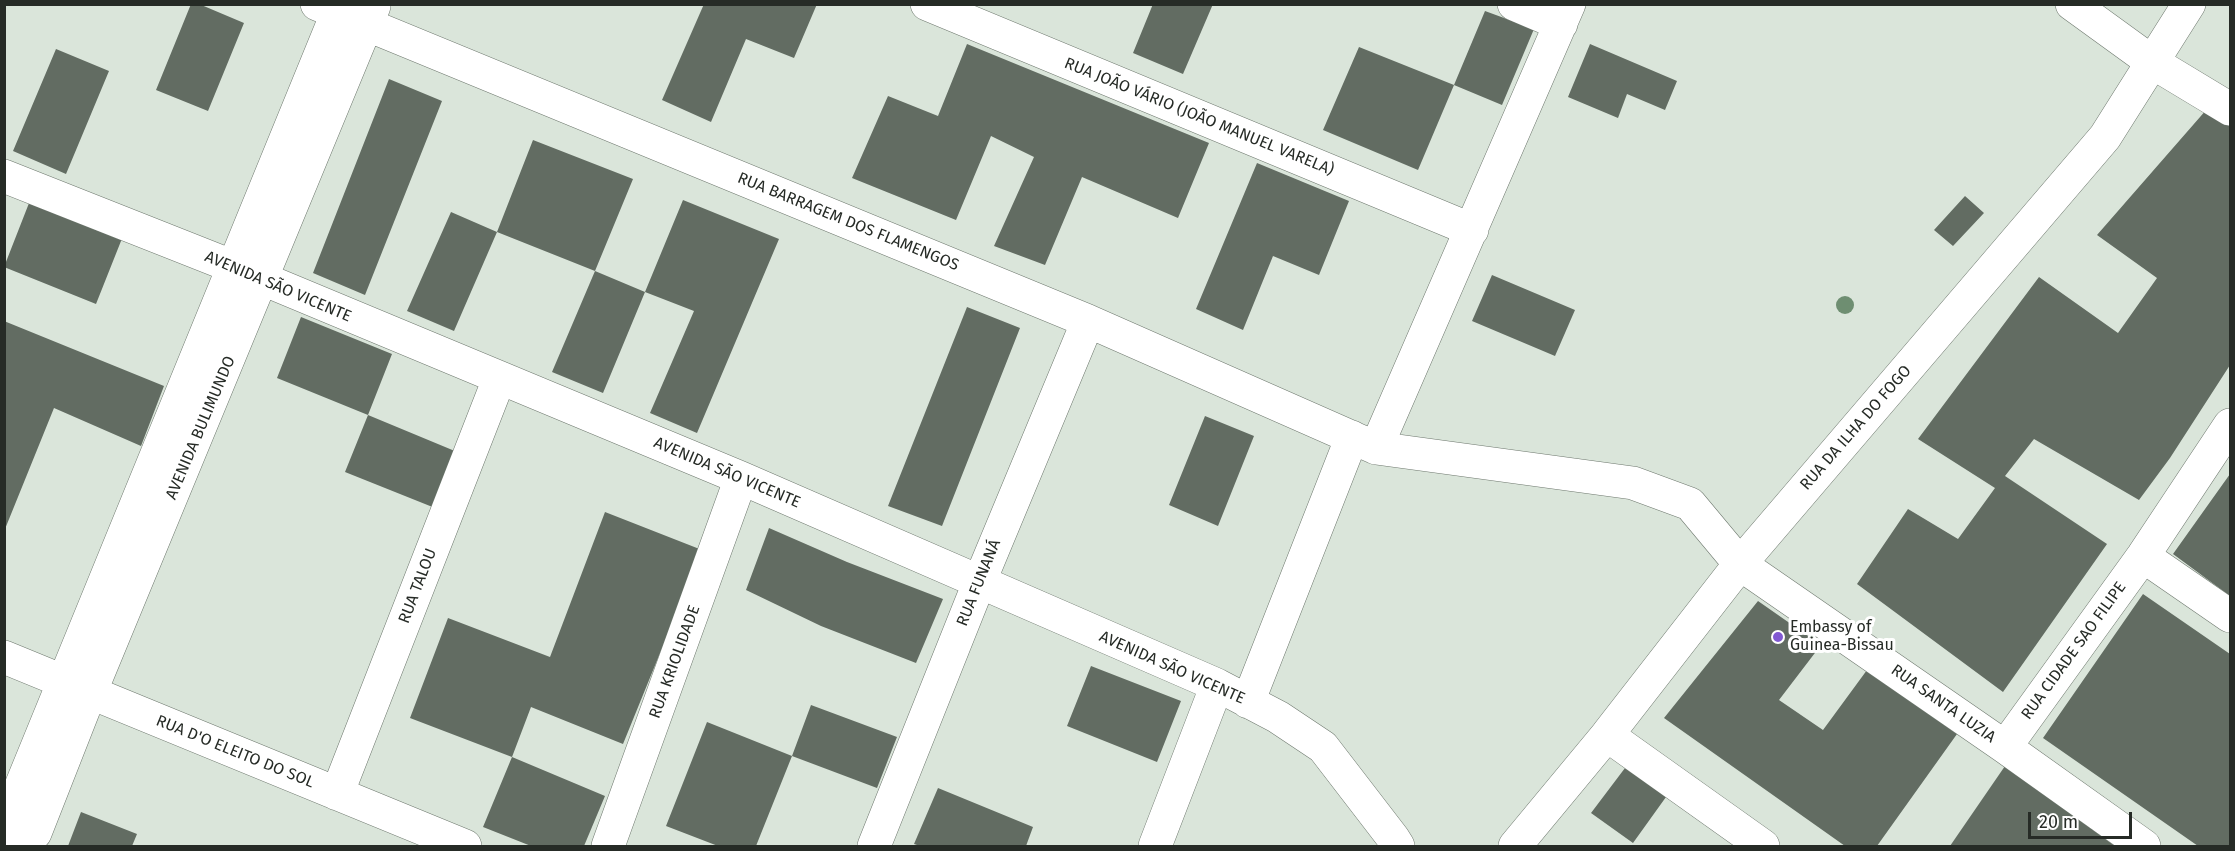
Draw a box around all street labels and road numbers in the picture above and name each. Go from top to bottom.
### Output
street label: RUA JOÃO VÁRIO (JOÃO MANUEL VARELA) [1061,54,1337,180]
street label: RUA BARRAGEM DOS FLAMENGOS [734,169,962,275]
street label: AVENIDA SÃO VICENTE [202,247,354,327]
street label: AVENIDA BULIMUNDO [162,353,240,503]
street label: RUA DA ILHA DO FOGO [1796,362,1916,494]
street label: AVENIDA SÃO VICENTE [651,433,803,513]
street label: RUA FUNANÁ [953,537,1005,629]
street label: RUA TALOU [395,546,441,626]
street label: RUA CIDADE SAO FILIPE [2018,578,2130,724]
street label: RUA KRIOLIDADE [646,603,704,721]
street label: AVENIDA SÃO VICENTE [1096,627,1248,709]
street label: RUA SANTA LUZIA [1887,661,1999,747]
street label: RUA D'O ELEITO DO SOL [153,711,317,793]

